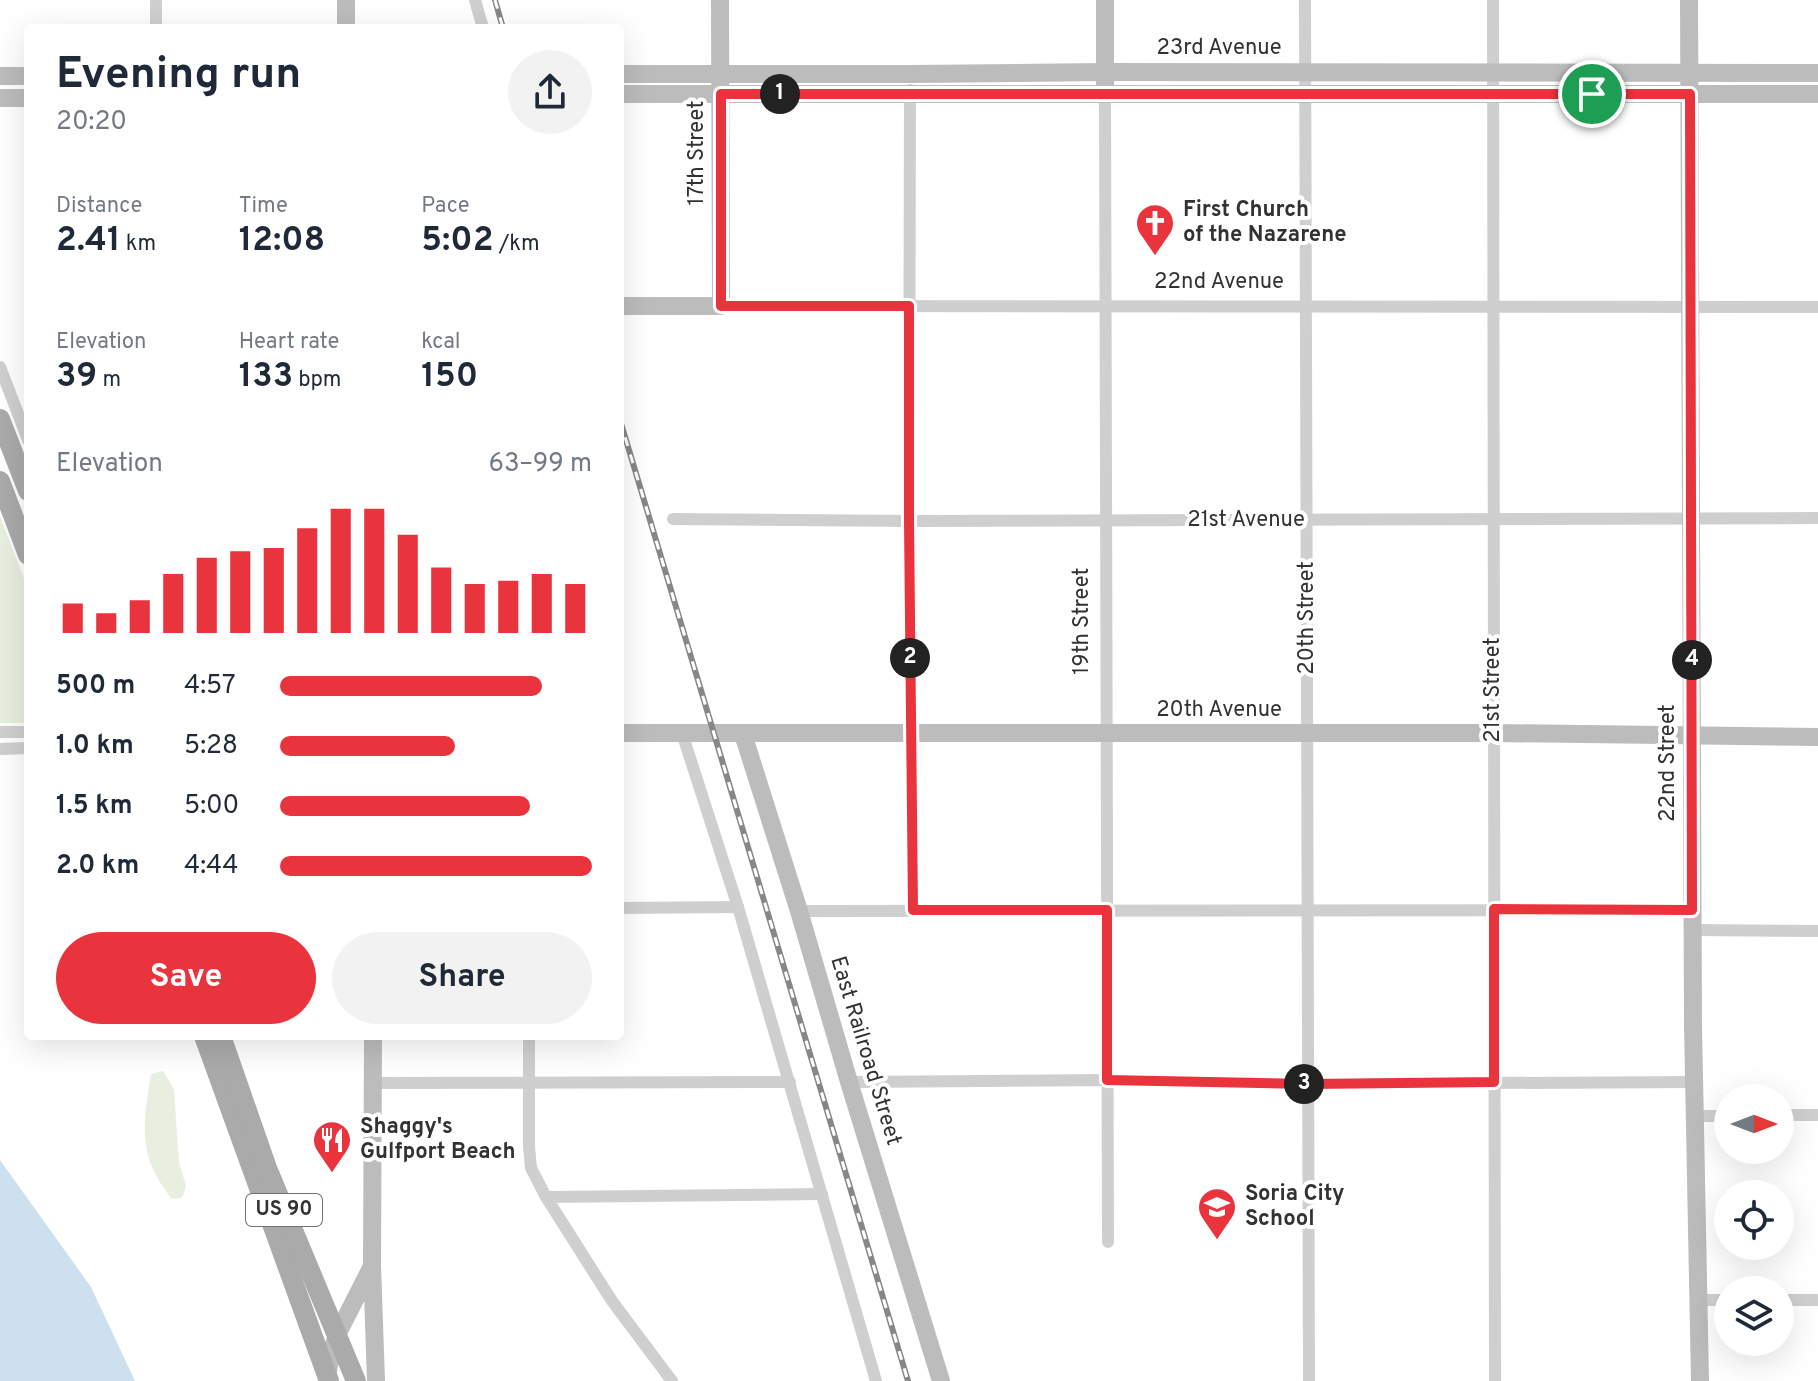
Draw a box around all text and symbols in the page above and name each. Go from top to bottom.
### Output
street label: 23rd Avenue [1157,35,1281,62]
text: Evening run [56,48,301,104]
button: share [508,50,592,134]
pin [1558,60,1626,128]
icon: arrive [1570,72,1614,116]
pin: 1 [760,74,800,114]
text: 1 [776,80,784,107]
street label: 17th Street [684,101,711,205]
text: 20:20 [56,106,127,139]
text: Distance [56,193,142,220]
text: Time [239,193,288,220]
text: Pace [421,193,470,220]
place label: First Church of the Nazarene [1183,197,1347,249]
church icon: First Church of the Nazarene [1134,202,1176,257]
text: 2.41 [56,220,121,263]
text: 12:08 [239,220,325,263]
text: 5:02 [421,220,494,263]
text: km [121,231,156,258]
text: /km [494,231,540,258]
street label: 22nd Avenue [1154,269,1284,296]
text: Elevation [56,329,146,356]
text: Heart rate [239,329,339,356]
text: kcal [421,329,460,356]
text: 39 [56,356,97,399]
text: 133 [239,356,293,399]
text: 150 [421,356,478,399]
text: m [97,367,121,394]
text: bpm [293,367,341,394]
text: Elevation [56,448,163,481]
text: 63–99 m [489,448,592,481]
street label: 21st Avenue [1187,507,1305,534]
street label: 20th Street [1294,561,1321,675]
street label: 19th Street [1069,567,1096,675]
street label: 21st Street [1480,637,1507,743]
pin: 2 [890,638,930,678]
pin: 4 [1672,640,1712,680]
text: 2 [903,644,917,671]
text: 4 [1685,646,1699,673]
text: 500 m [56,670,135,703]
text: 4:57 [184,670,235,703]
street label: 20th Avenue [1156,697,1282,724]
street label: 22nd Street [1655,704,1682,822]
text: 1.0 km [56,730,134,763]
text: 5:28 [184,730,238,763]
text: 1.5 km [56,790,133,823]
text: 5:00 [184,790,239,823]
text: 2.0 km [56,850,139,883]
text: 4:44 [184,850,238,883]
button: Save [56,932,316,1024]
button: Share [332,932,592,1024]
street label: East Railroad Street [823,953,907,1149]
pin: 3 [1284,1064,1324,1104]
text: 3 [1297,1070,1311,1097]
north arrow [1714,1084,1794,1164]
map controls [1714,1084,1794,1356]
place label: Shaggy's Gulfport Beach [360,1114,516,1166]
restaurant icon: Shaggy's Gulfport Beach [311,1119,353,1174]
button: locate [1714,1180,1794,1260]
place label: Soria City School [1245,1181,1344,1233]
school or university icon: Soria City School [1196,1186,1238,1241]
road number: US 90 [246,1194,322,1226]
button: layers [1714,1276,1794,1356]

